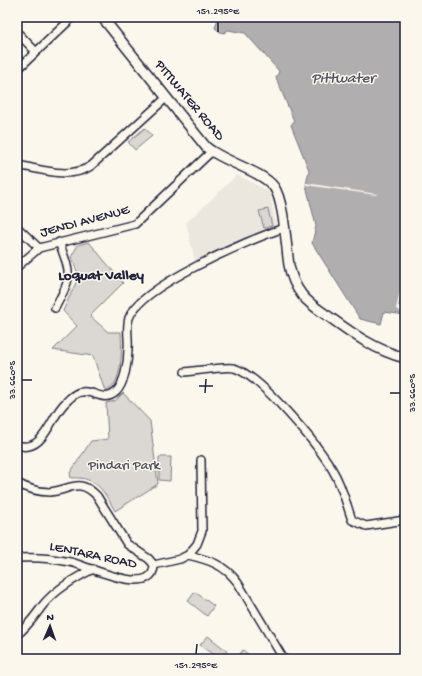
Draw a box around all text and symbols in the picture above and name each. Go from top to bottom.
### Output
text: 151.295°E [196,6,240,18]
street label: PITTWATER ROAD [150,56,228,145]
water label: Pittwater [312,70,377,88]
street label: JENDI AVENUE [38,202,133,242]
district label: Loquat Valley [58,267,144,285]
text: 33.660°S [7,360,19,400]
text: 33.660°S [407,373,419,413]
park label: Pindari Park [87,458,161,475]
street label: LENTARA ROAD [48,538,139,574]
north arrow [30,606,70,646]
text: N [46,612,54,624]
text: 151.295°E [174,660,218,672]

